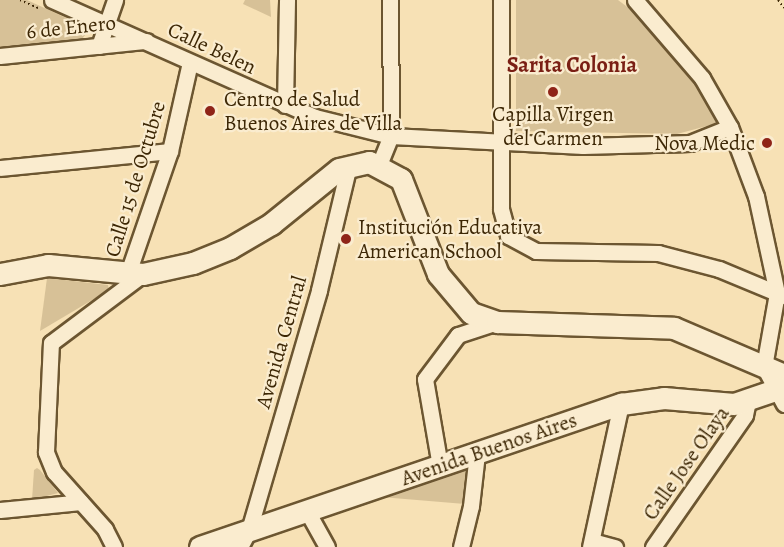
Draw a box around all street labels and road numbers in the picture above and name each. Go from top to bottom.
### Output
street label: 6 de Enero [25,10,117,44]
street label: Calle Belen [164,17,260,79]
street label: Calle 15 de Octubre [99,98,171,260]
street label: Avenida Central [250,273,312,411]
street label: Calle Jose Olaya [638,401,734,525]
street label: Avenida Buenos Aires [398,407,580,491]

